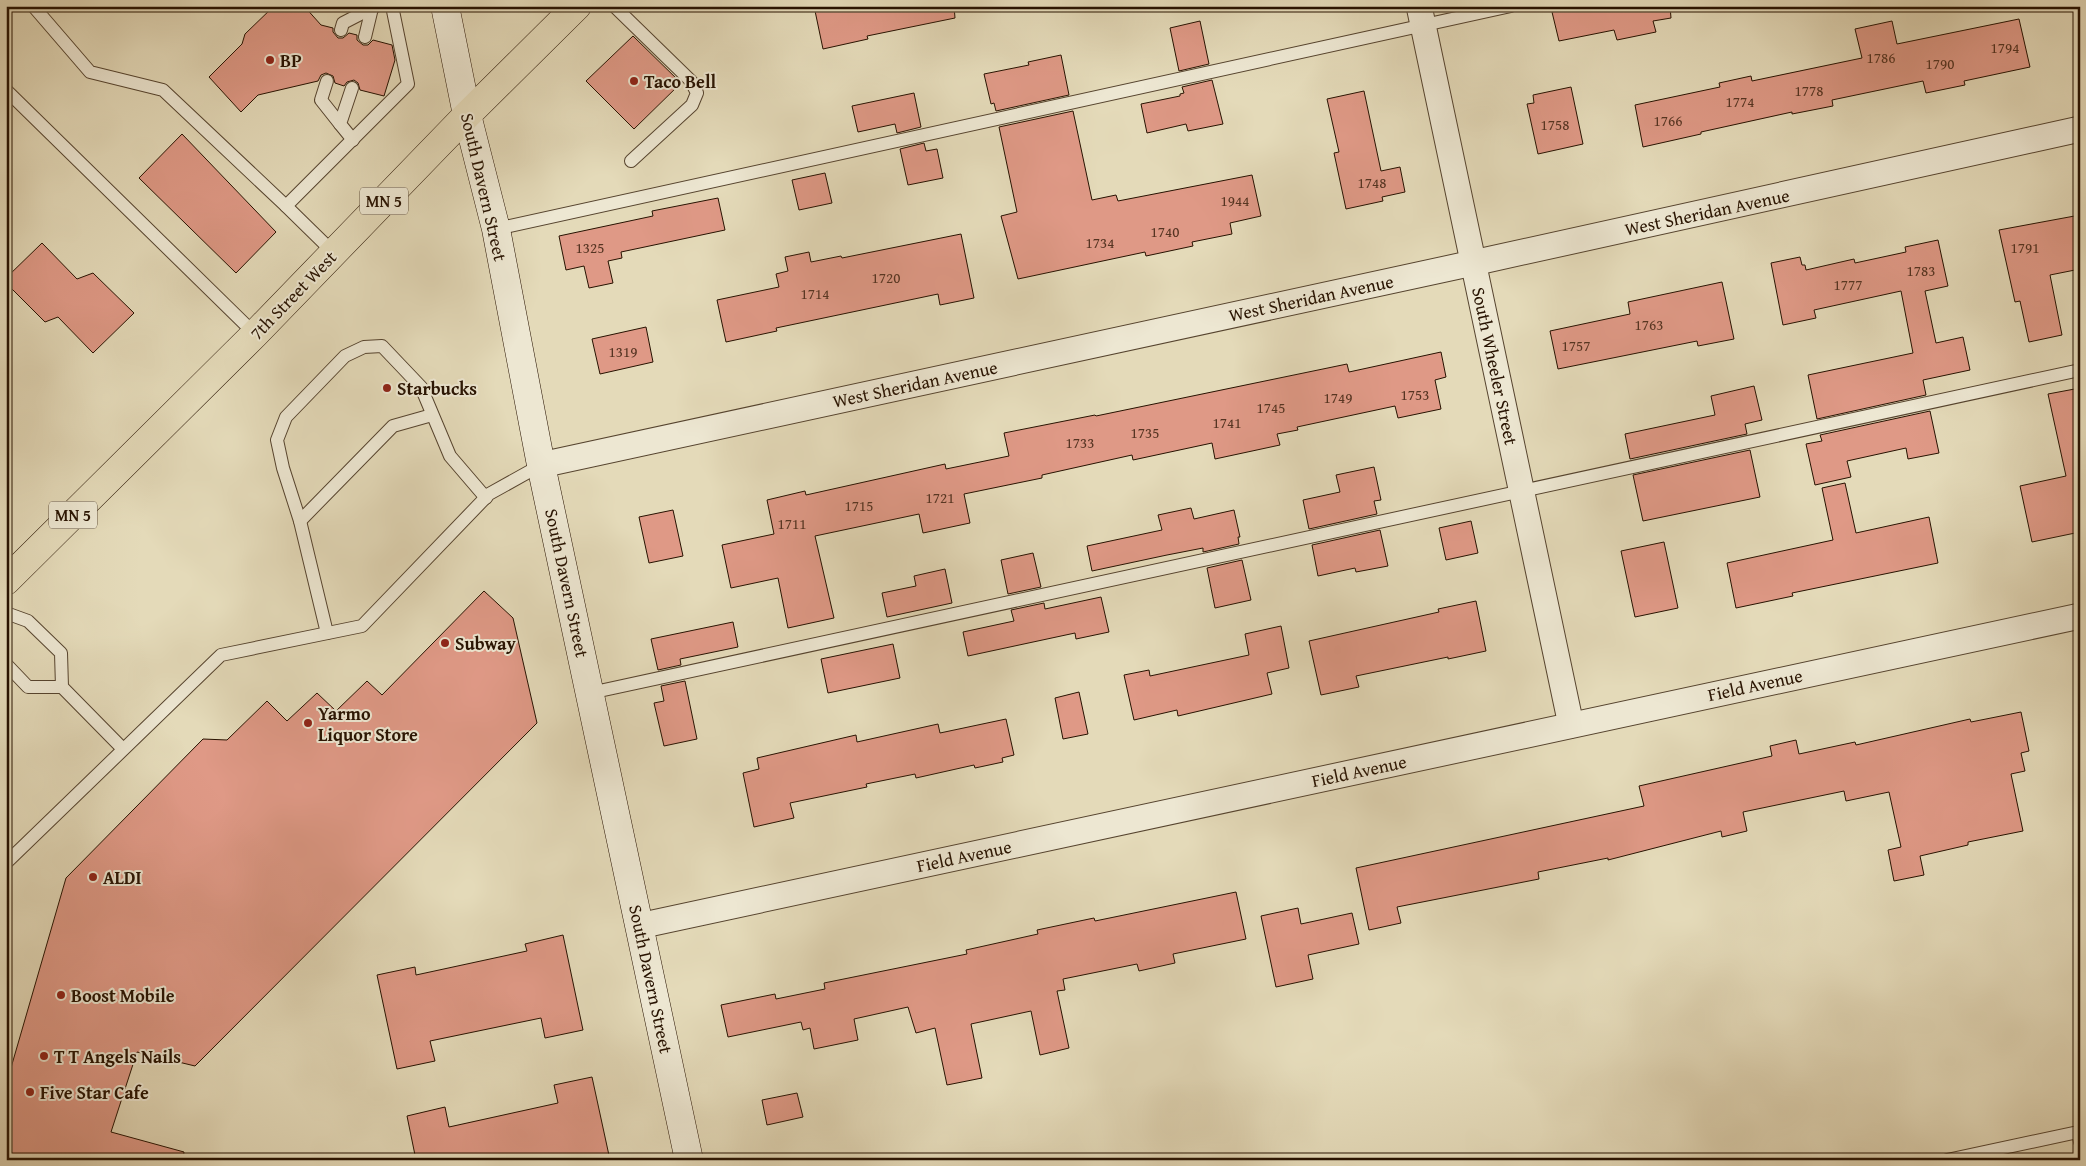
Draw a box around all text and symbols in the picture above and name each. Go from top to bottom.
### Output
house number: 1794 [1991,37,2019,58]
place label: BP [280,47,302,74]
house number: 1786 [1867,47,1895,68]
house number: 1790 [1926,53,1954,74]
marker: BP [264,54,276,66]
place label: Taco Bell [644,68,717,95]
marker: Taco Bell [628,75,640,87]
house number: 1778 [1795,80,1823,101]
house number: 1774 [1726,91,1754,112]
street label: South Davern Street [454,110,514,264]
house number: 1766 [1654,110,1682,131]
house number: 1758 [1541,114,1569,135]
house number: 1748 [1358,172,1386,193]
street label: West Sheridan Avenue [1622,181,1792,243]
road number: MN 5 [360,188,408,215]
house number: 1944 [1221,190,1249,211]
house number: 1740 [1151,221,1179,242]
house number: 1734 [1086,232,1114,253]
house number: 1325 [576,237,604,258]
house number: 1791 [2011,237,2039,258]
street label: 7th Street West [243,244,343,346]
house number: 1783 [1907,260,1935,281]
house number: 1720 [872,267,900,288]
street label: West Sheridan Avenue [1226,267,1396,329]
house number: 1777 [1834,274,1862,295]
house number: 1714 [801,283,829,304]
street label: South Wheeler Street [1465,285,1525,448]
house number: 1763 [1635,314,1663,335]
house number: 1757 [1562,335,1590,356]
house number: 1319 [609,341,637,362]
street label: West Sheridan Avenue [830,353,1000,415]
place label: Starbucks [397,375,477,402]
marker: Starbucks [381,382,393,394]
house number: 1753 [1401,384,1429,405]
house number: 1749 [1324,387,1352,408]
house number: 1745 [1257,397,1285,418]
house number: 1741 [1213,412,1241,433]
house number: 1735 [1131,422,1159,443]
house number: 1733 [1066,432,1094,453]
house number: 1721 [926,487,954,508]
house number: 1715 [845,495,873,516]
road number: MN 5 [49,502,97,528]
street label: South Davern Street [538,506,596,660]
house number: 1711 [778,513,806,534]
place label: Subway [455,630,517,657]
marker: Subway [439,637,451,649]
street label: Field Avenue [1705,662,1805,708]
place label: Yarmo Liquor Store [318,700,418,748]
marker: Yarmo Liquor Store [302,717,314,729]
street label: Field Avenue [1309,748,1409,794]
street label: Field Avenue [914,833,1014,879]
place label: ALDI [103,864,142,891]
marker: ALDI [87,871,99,883]
street label: South Davern Street [622,902,680,1056]
place label: Boost Mobile [71,982,175,1009]
marker: Boost Mobile [55,989,67,1001]
place label: T T Angels Nails [54,1043,181,1070]
marker: T T Angels Nails [38,1050,50,1062]
place label: Five Star Cafe [40,1079,149,1106]
marker: Five Star Cafe [24,1086,36,1098]

